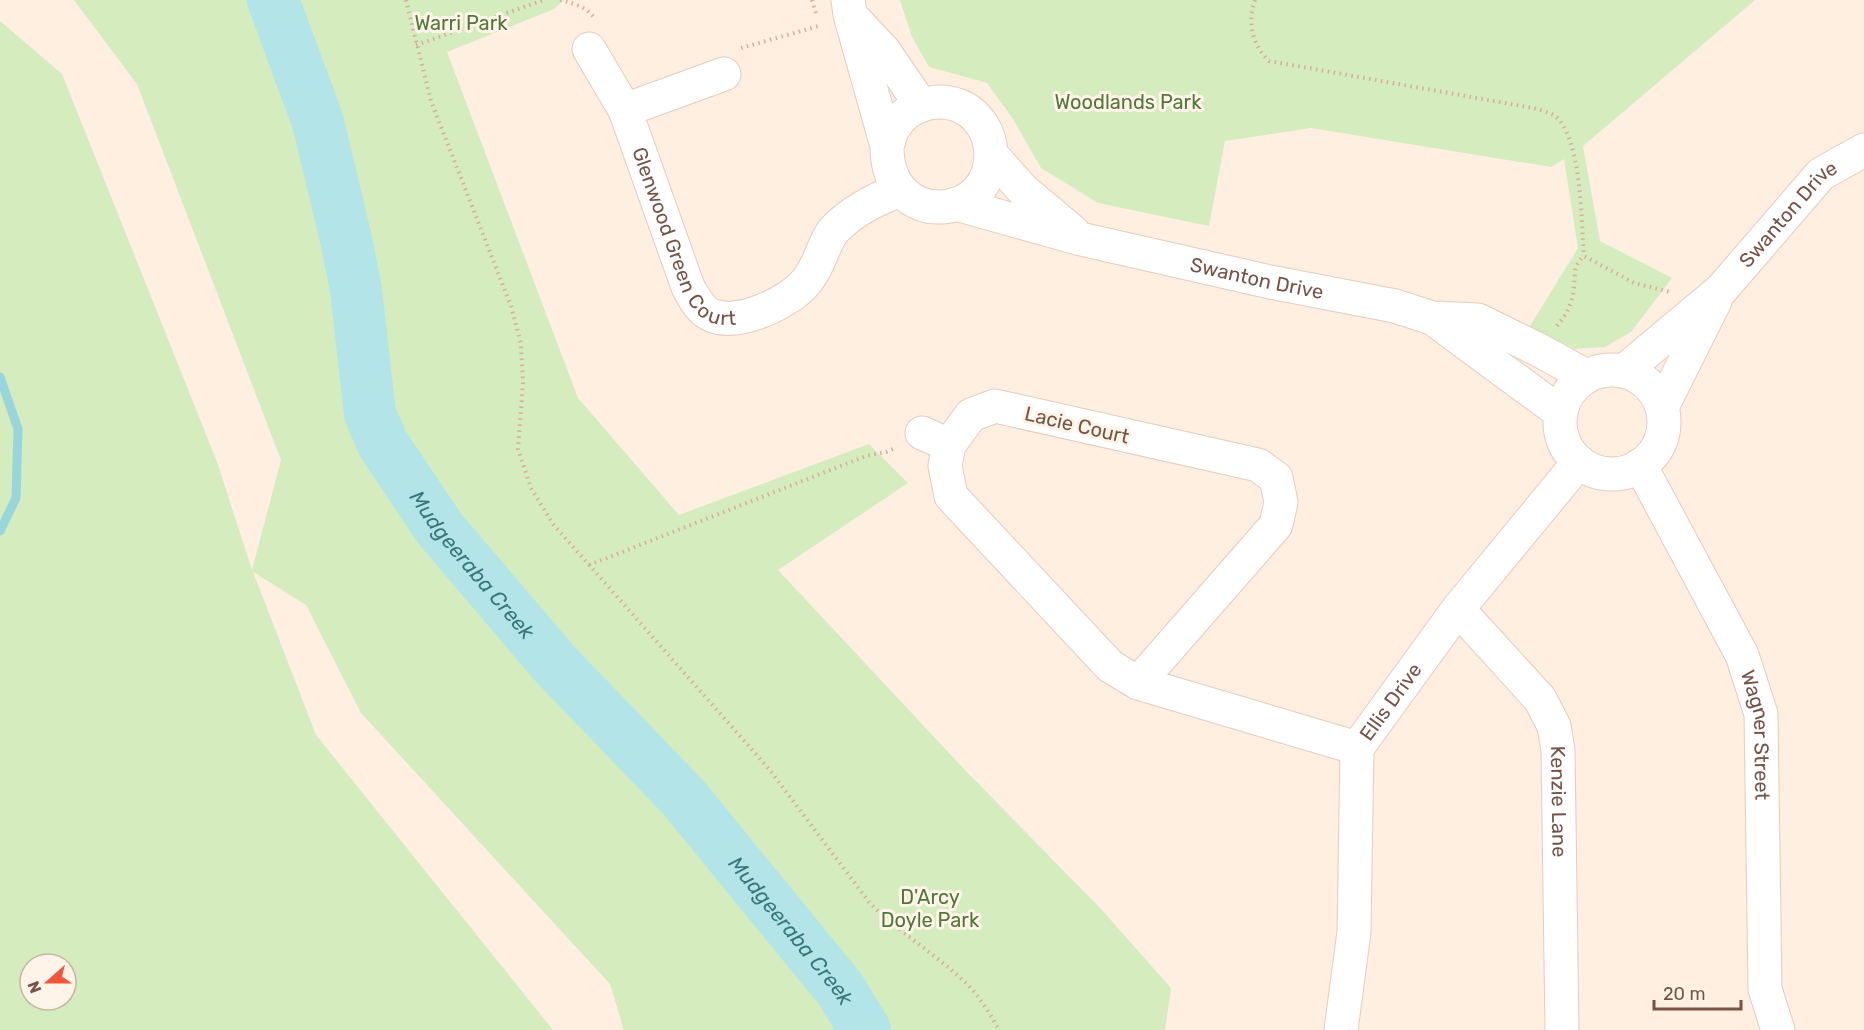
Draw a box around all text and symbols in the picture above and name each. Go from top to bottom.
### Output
park label: Warri Park [414,11,508,35]
park label: Woodlands Park [1054,90,1202,114]
street label: Glenwood Green Court [627,144,737,330]
street label: Swanton Drive [1734,156,1841,272]
street label: Swanton Drive [1188,252,1326,304]
street label: Lacie Court [1022,401,1132,449]
water label: Mudgeeraba Creek [405,485,541,645]
street label: Ellis Drive [1354,658,1427,745]
street label: Wagner Street [1736,667,1774,801]
street label: Kenzie Lane [1546,746,1572,857]
water label: Mudgeeraba Creek [724,851,860,1010]
park label: D'Arcy Doyle Park [881,885,980,932]
north arrow [18,952,78,1012]
scale bar [1654,973,1741,1011]
text: N [24,978,45,996]
text: 20 m [1663,983,1705,1005]

